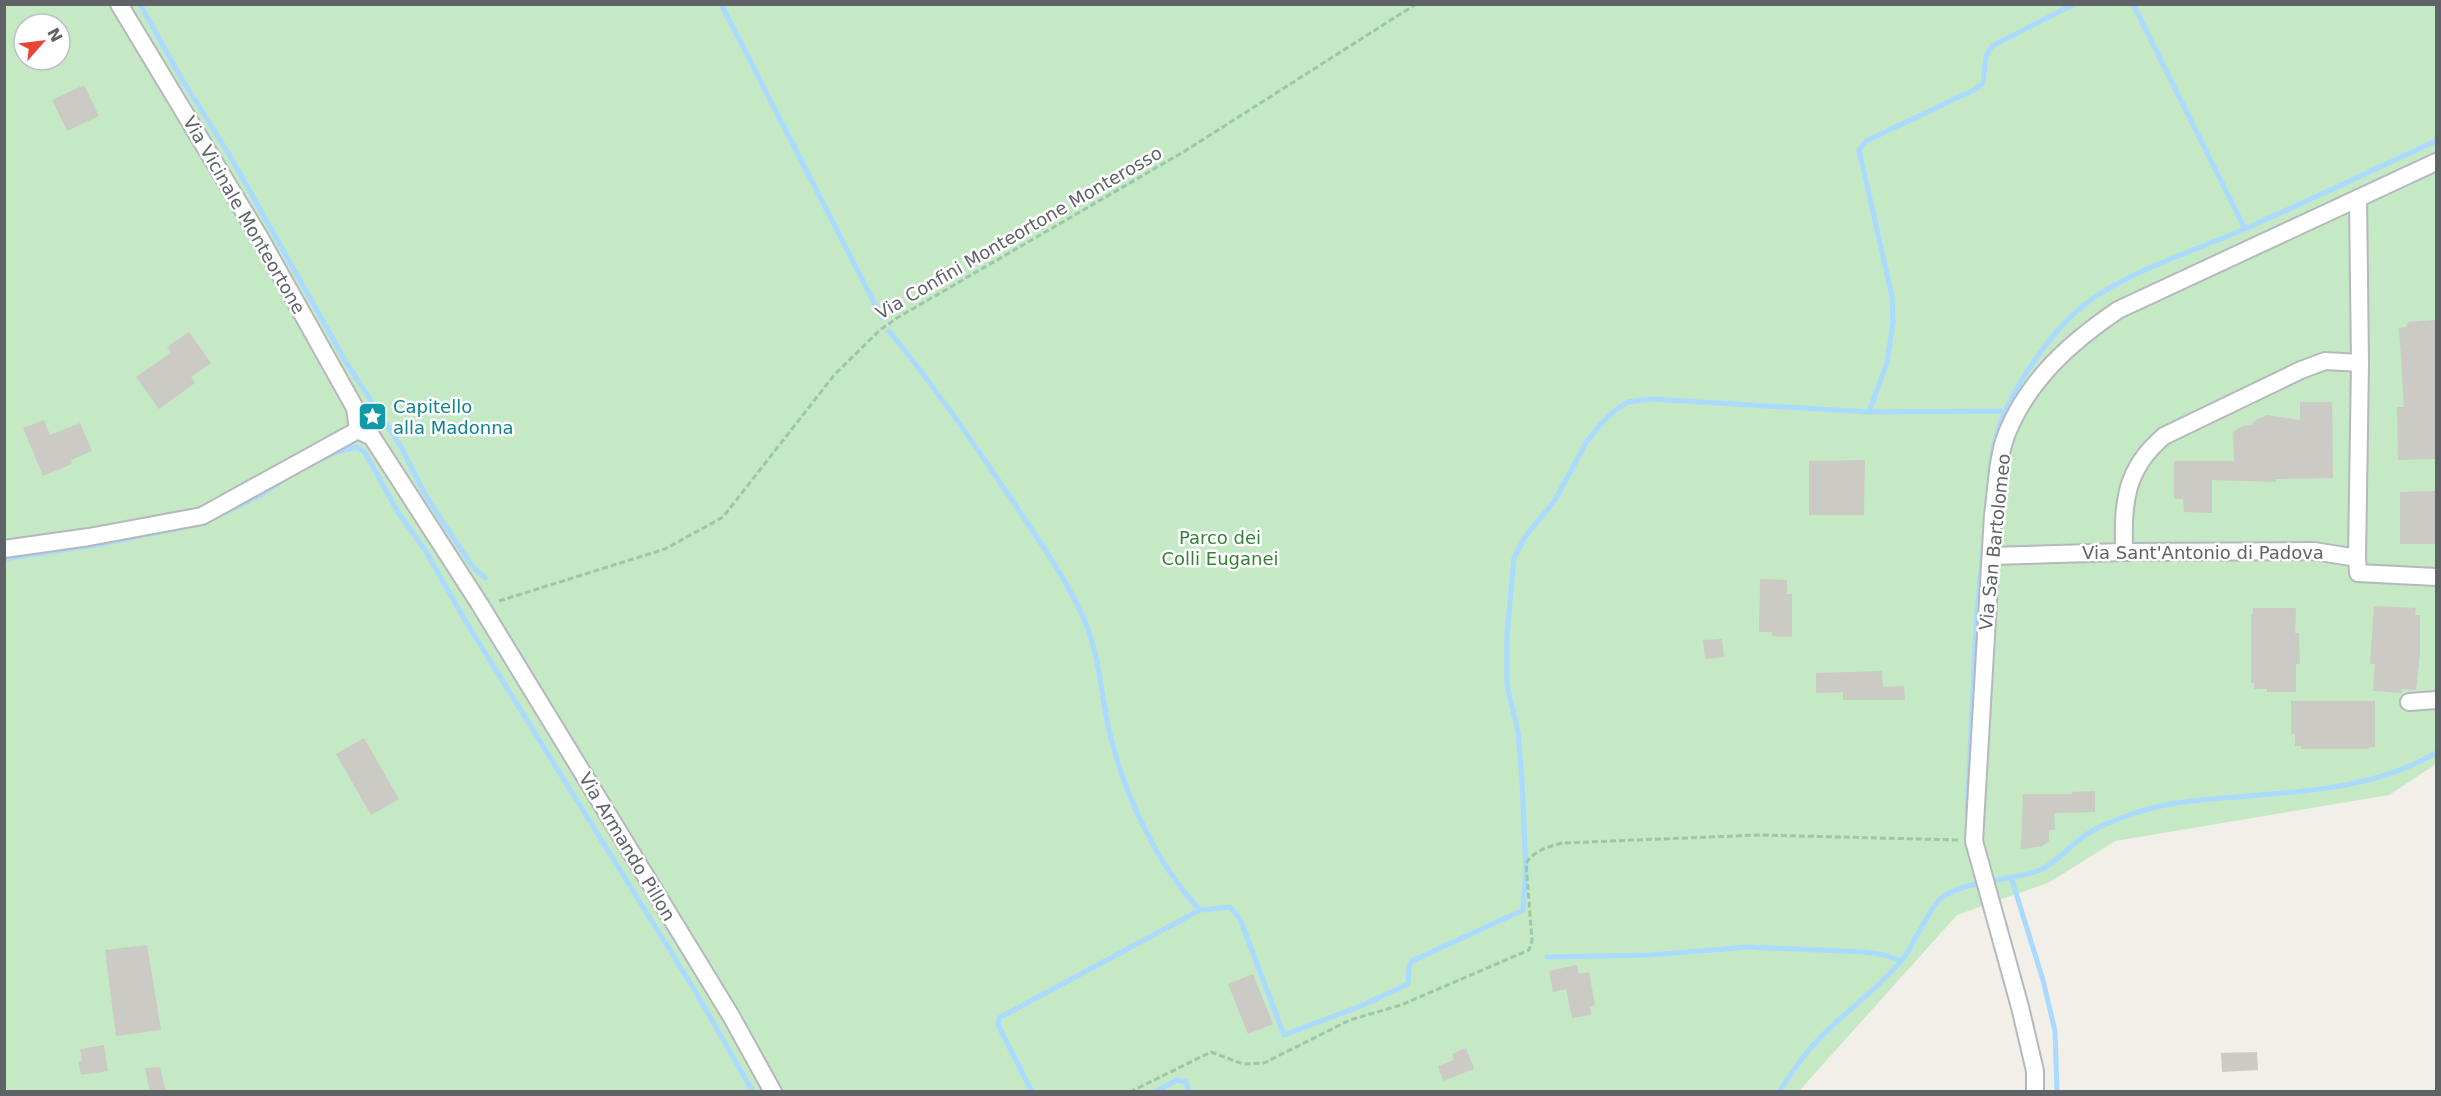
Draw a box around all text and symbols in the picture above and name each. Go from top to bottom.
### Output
north arrow [12,12,72,72]
text: N [43,25,66,46]
street label: Via Vicinale Monteortone [179,112,310,317]
street label: Via Confini Monteortone Monterosso [872,142,1166,323]
place label: Capitello alla Madonna [393,396,514,438]
place icon: Capitello alla Madonna [356,401,388,433]
street label: Via San Bartolomeo [1975,452,2014,631]
park label: Parco dei Colli Euganei [1161,527,1279,569]
street label: Via Sant'Antonio di Padova [2082,542,2324,563]
street label: Via Armando Pillon [575,769,680,925]

